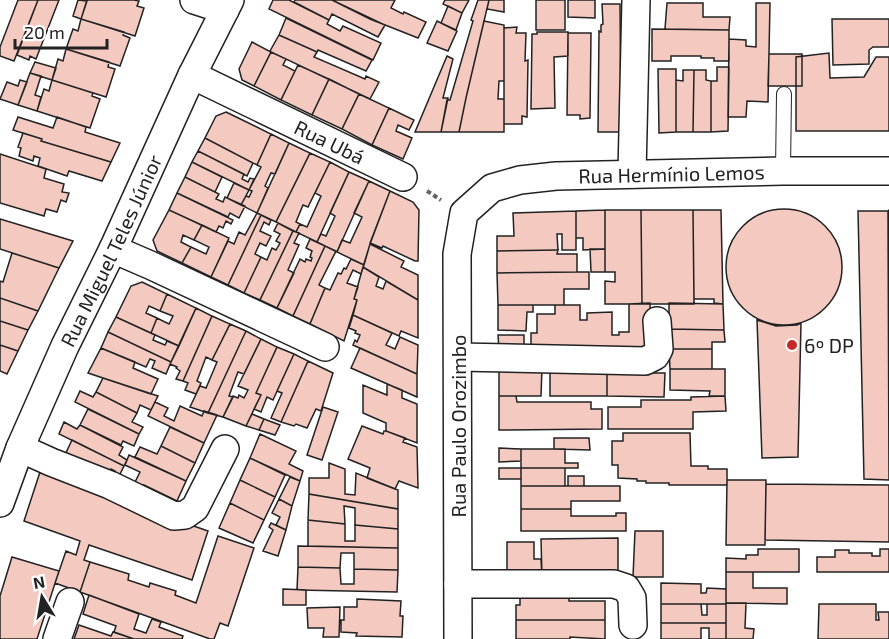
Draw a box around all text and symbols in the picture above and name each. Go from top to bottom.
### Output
scale bar [15,12,106,50]
text: 20 m [24,21,65,43]
street label: Rua Ubá [291,114,369,169]
street label: Rua Miguel Teles Júnior [55,151,166,350]
street label: Rua Hermínio Lemos [578,159,765,188]
place label: 6º DP [804,333,854,357]
street label: Rua Paulo Orozimbo [446,335,470,517]
marker: 6º DP [785,338,799,352]
north arrow [12,567,72,627]
text: N [32,571,47,592]

